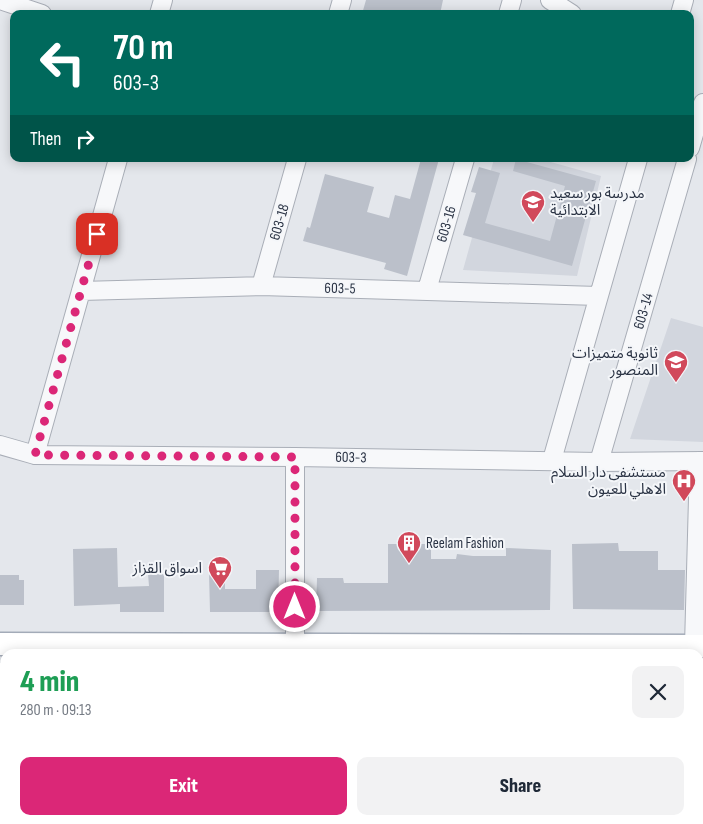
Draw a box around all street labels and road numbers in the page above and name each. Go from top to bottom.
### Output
street label: 603-18 [265,202,294,242]
street label: 603-16 [432,204,461,244]
street label: 603-5 [324,279,356,298]
street label: 603-14 [629,291,658,331]
street label: 603-3 [335,448,367,467]

